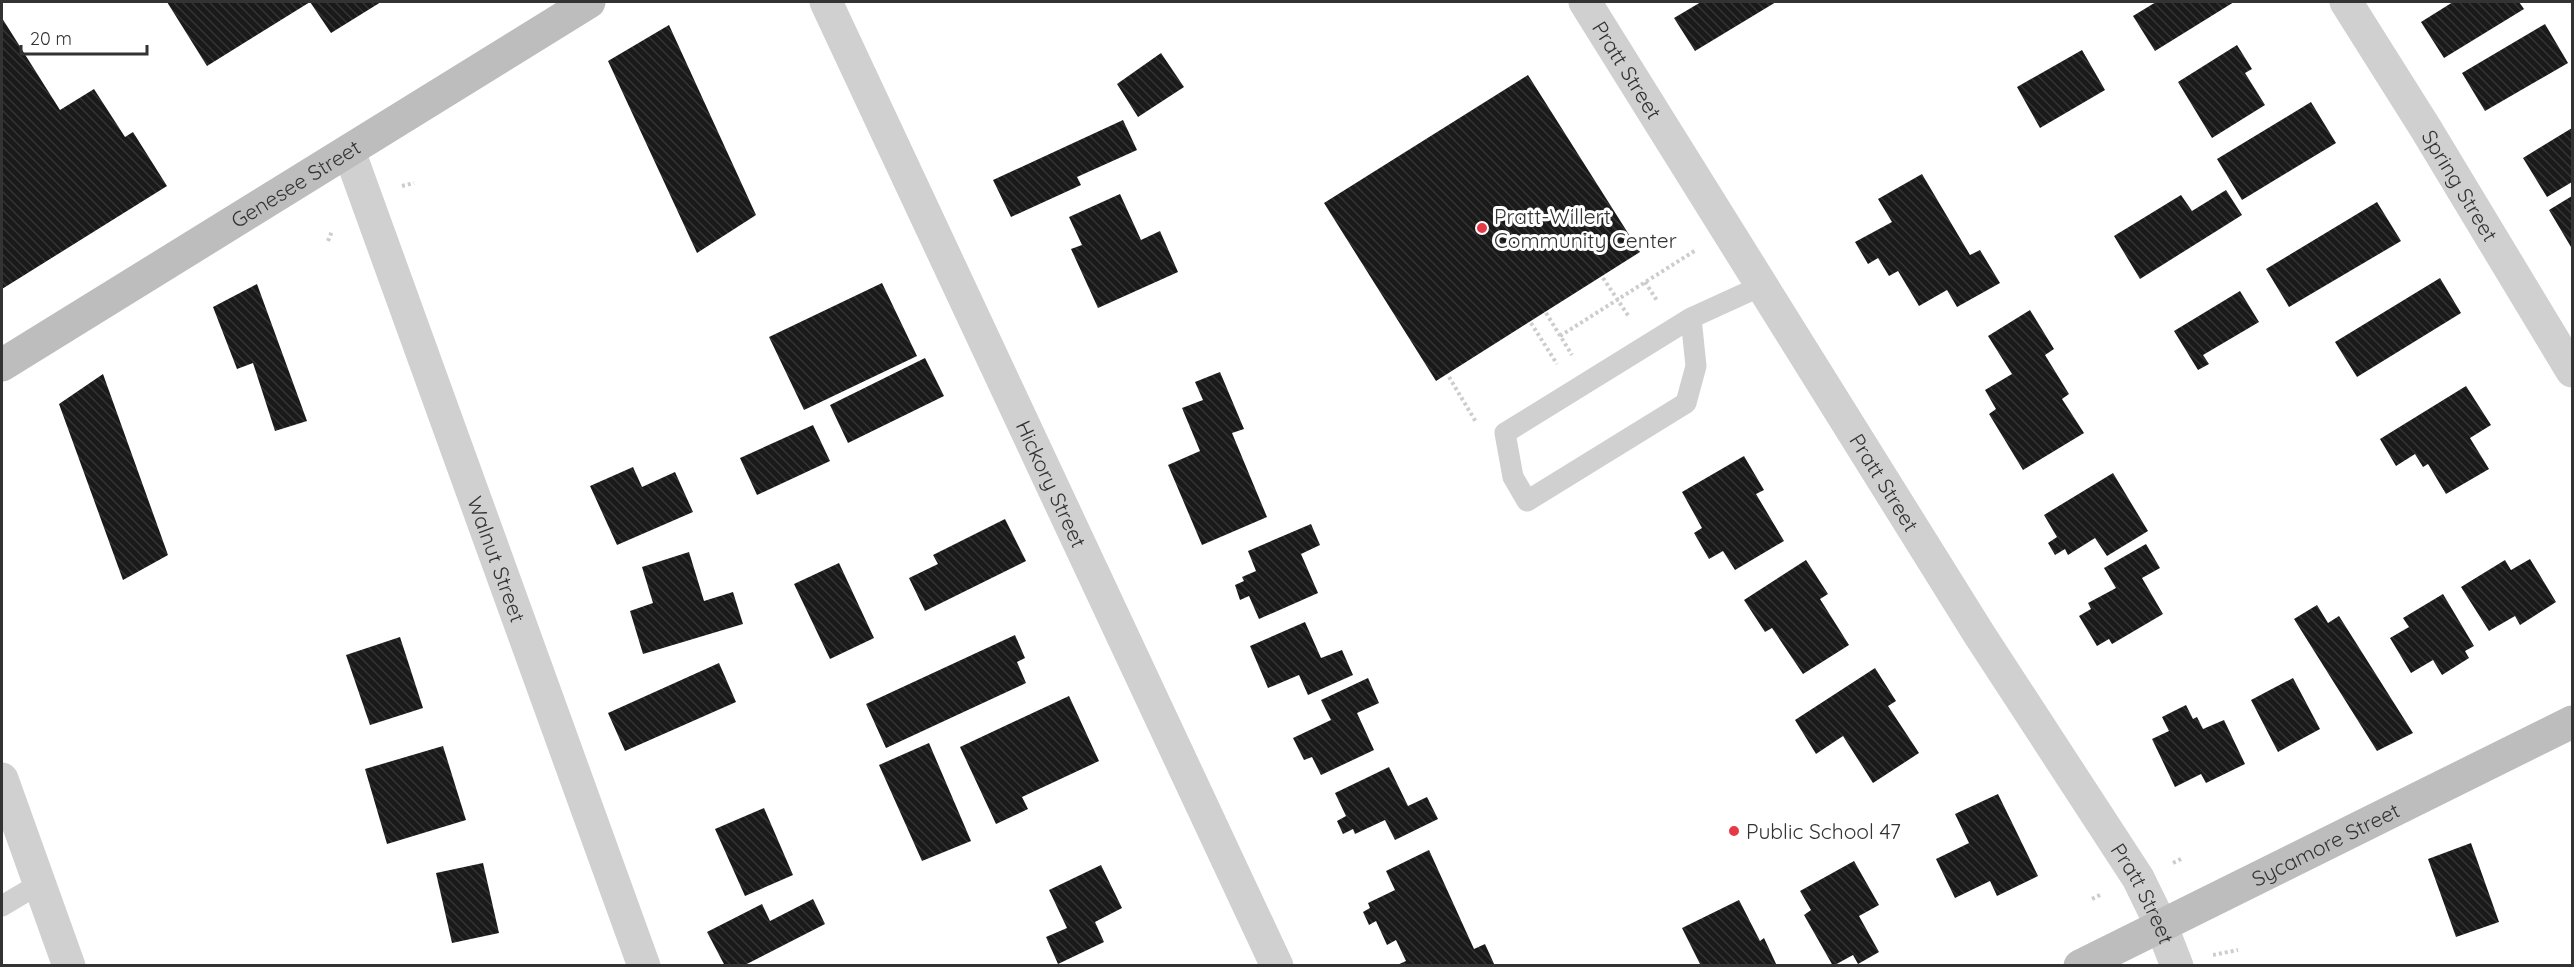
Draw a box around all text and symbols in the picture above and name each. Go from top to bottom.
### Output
street label: Pratt Street [1587,16,1668,124]
scale bar [21,18,147,56]
text: 20 m [30,27,72,50]
street label: Spring Street [2416,125,2504,246]
street label: Genesee Street [226,134,365,233]
place label: Pratt-Willert Community Center [1494,203,1677,253]
marker: Pratt-Willert Community Center [1475,221,1489,235]
street label: Hickory Street [1011,416,1092,552]
street label: Pratt Street [1844,429,1925,536]
street label: Walnut Street [462,493,531,626]
street label: Sycamore Street [2247,797,2404,892]
place label: Public School 47 [1746,818,1901,844]
marker: Public School 47 [1727,824,1741,838]
street label: Pratt Street [2106,838,2180,947]

